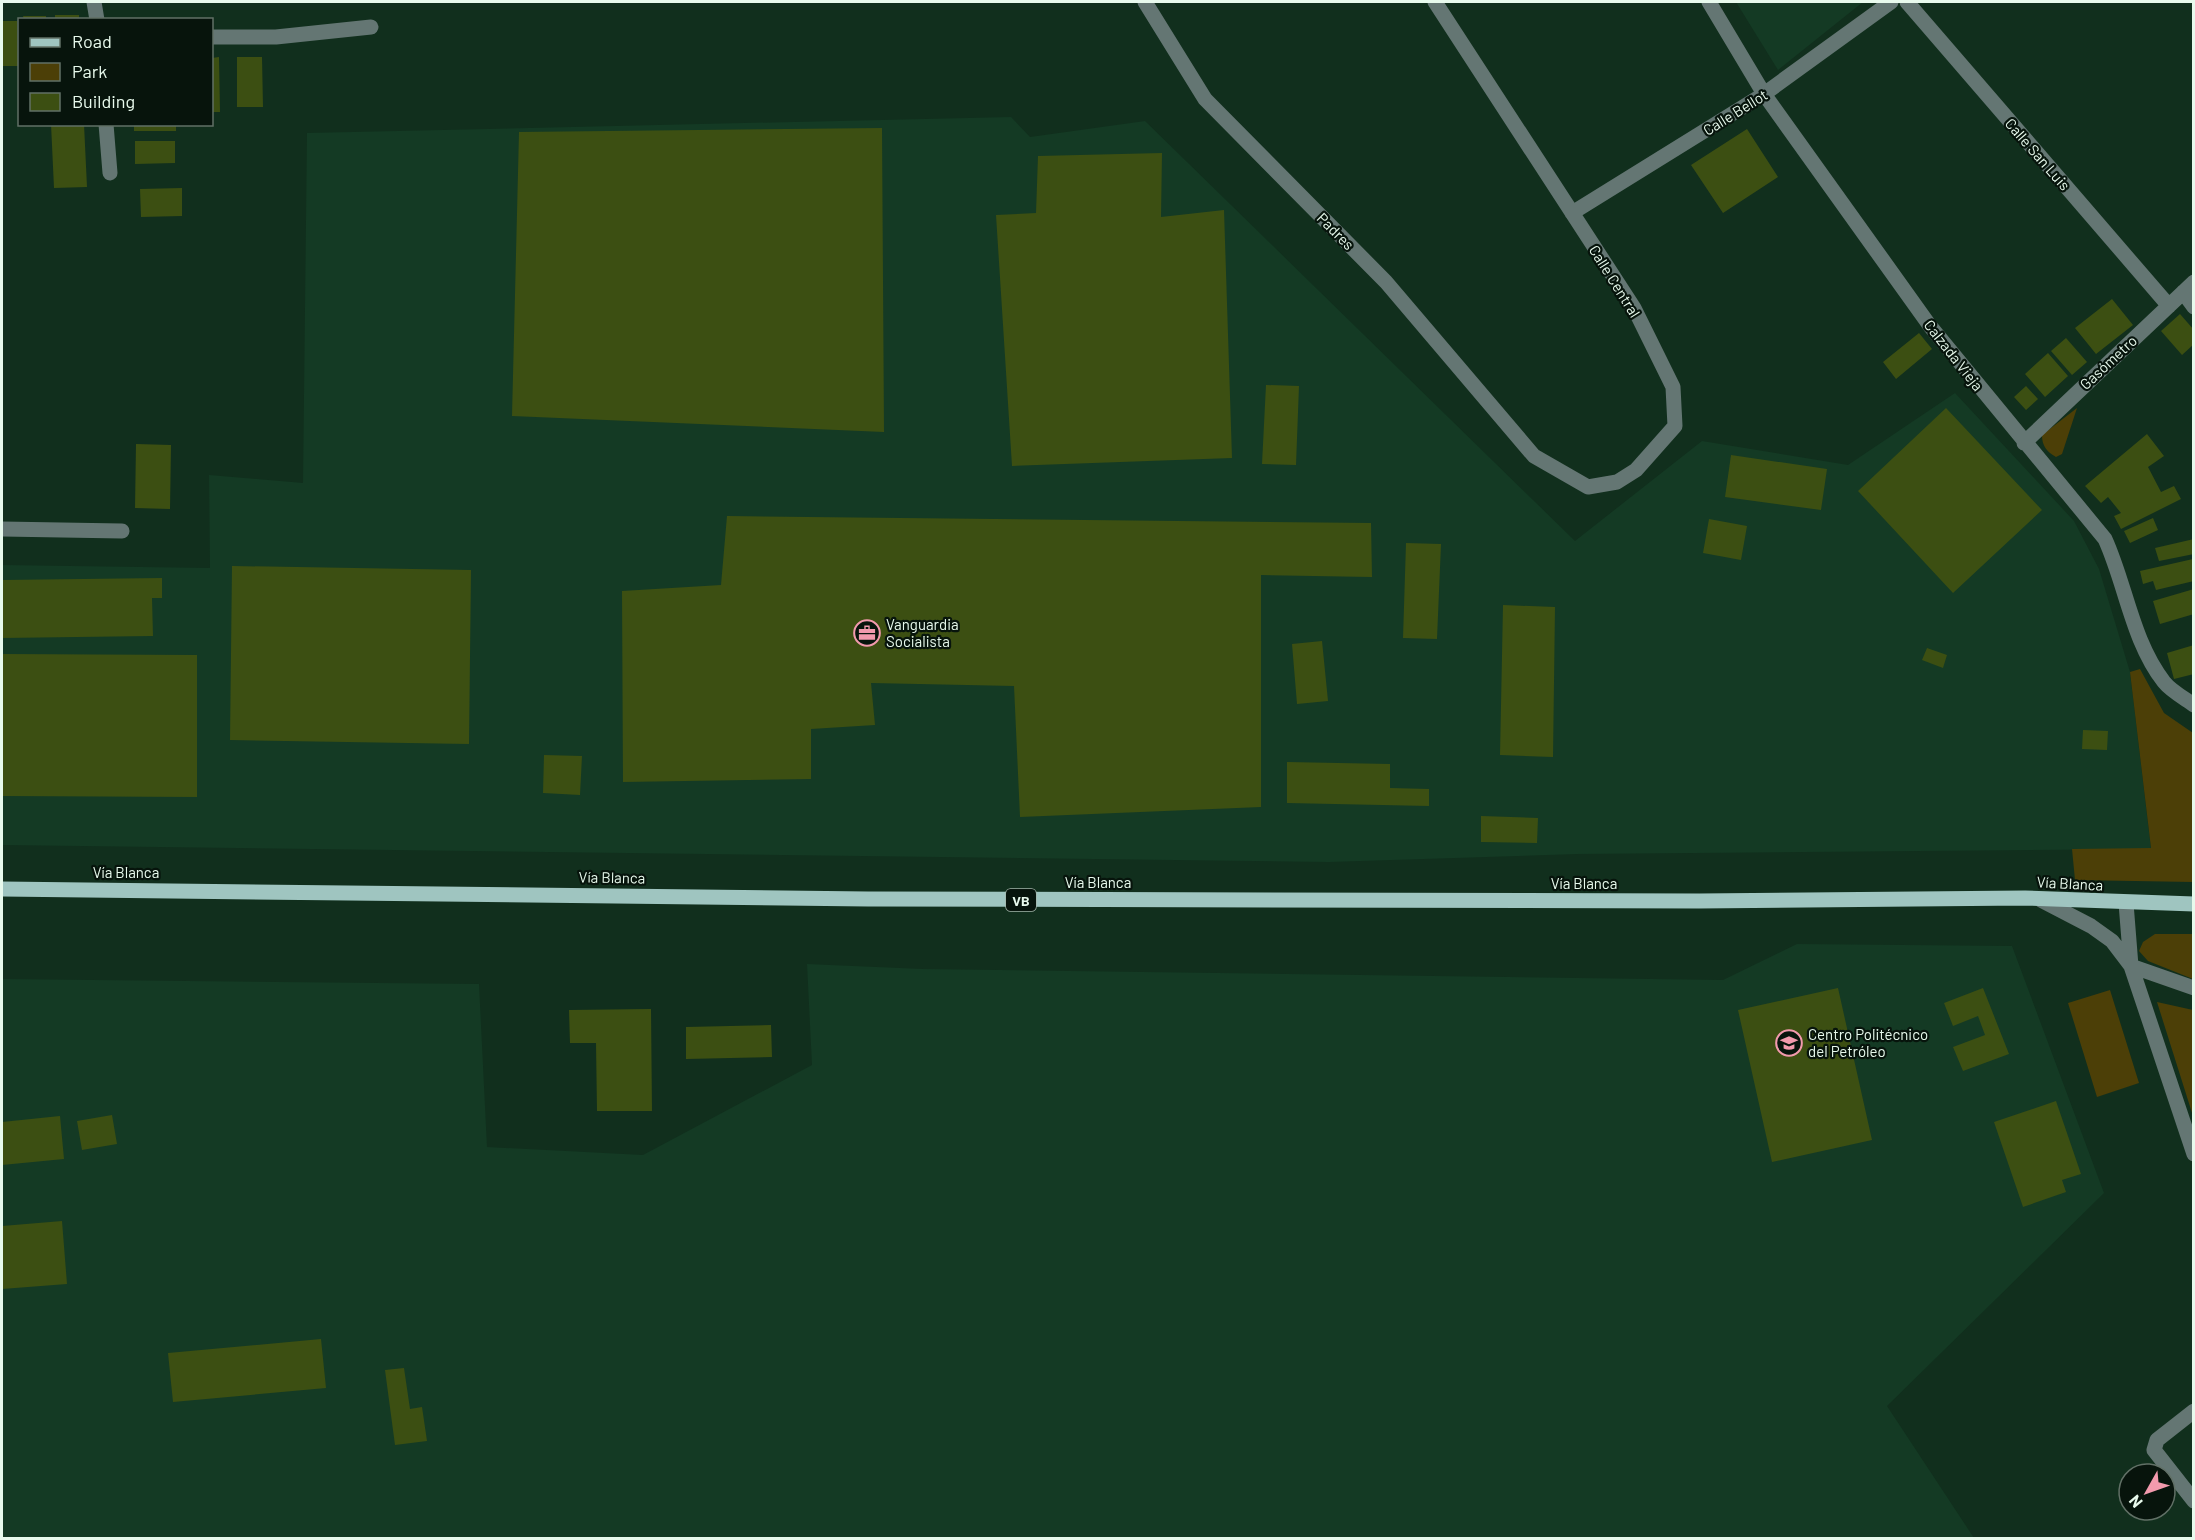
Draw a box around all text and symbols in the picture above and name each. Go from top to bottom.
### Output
legend [18,18,213,126]
text: Road [72,30,112,52]
text: Park [72,60,107,82]
street label: Calle Bellot [1700,85,1770,139]
text: Building [72,90,135,112]
street label: Calle San Luis [2002,114,2074,194]
street label: Padres [1314,209,1358,253]
street label: Calle Central [1586,242,1644,320]
street label: Calzada Vieja [1921,316,1987,394]
street label: Gasómetro [2076,331,2140,393]
place label: Vanguardia Socialista [886,615,959,650]
office icon: Vanguardia Socialista [852,618,882,648]
street label: Vía Blanca [93,863,159,881]
street label: Vía Blanca [579,867,645,887]
street label: Vía Blanca [2036,872,2104,894]
street label: Vía Blanca [1065,873,1131,891]
street label: Vía Blanca [1551,874,1617,892]
road number: VB [1006,889,1036,911]
place label: Centro Politécnico del Petróleo [1808,1025,1928,1060]
school or university icon: Centro Politécnico del Petróleo [1774,1028,1804,1058]
north arrow [2117,1462,2177,1522]
text: N [2124,1492,2146,1512]

